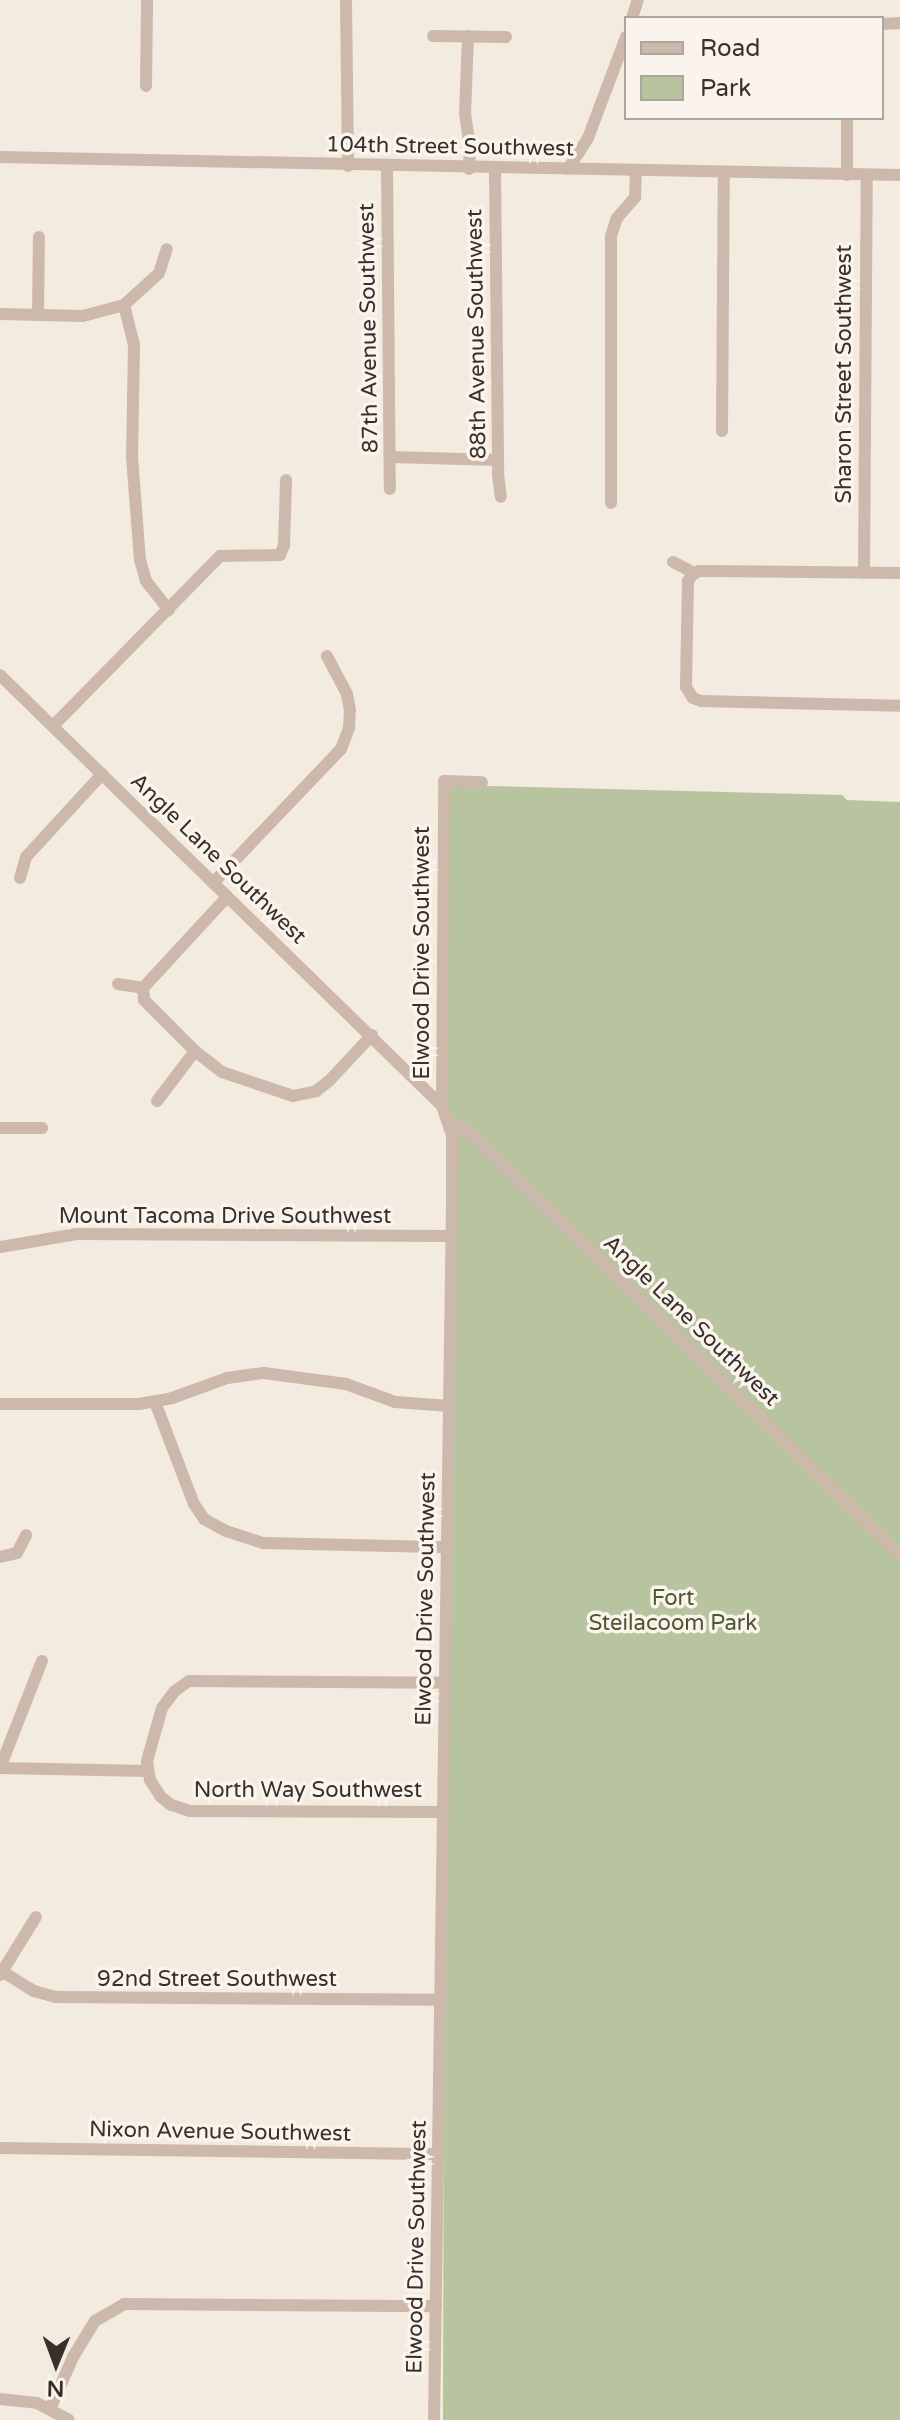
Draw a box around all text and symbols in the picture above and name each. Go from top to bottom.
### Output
legend [624,16,884,120]
text: Road [700,34,760,63]
text: Park [700,74,751,103]
street label: 104th Street Southwest [326,132,574,162]
street label: 87th Avenue Southwest [354,203,384,453]
street label: 88th Avenue Southwest [462,209,492,459]
street label: Sharon Street Southwest [832,245,858,503]
street label: Angle Lane Southwest [125,768,311,950]
street label: Elwood Drive Southwest [410,826,436,1080]
street label: Mount Tacoma Drive Southwest [59,1204,391,1230]
street label: Angle Lane Southwest [598,1230,784,1412]
street label: Elwood Drive Southwest [411,1472,441,1726]
park label: Fort Steilacoom Park [589,1585,757,1636]
street label: North Way Southwest [194,1778,422,1804]
street label: 92nd Street Southwest [97,1967,337,1993]
street label: Nixon Avenue Southwest [89,2117,351,2147]
street label: Elwood Drive Southwest [402,2120,432,2374]
north arrow [16,2324,96,2404]
text: N [47,2375,65,2401]

